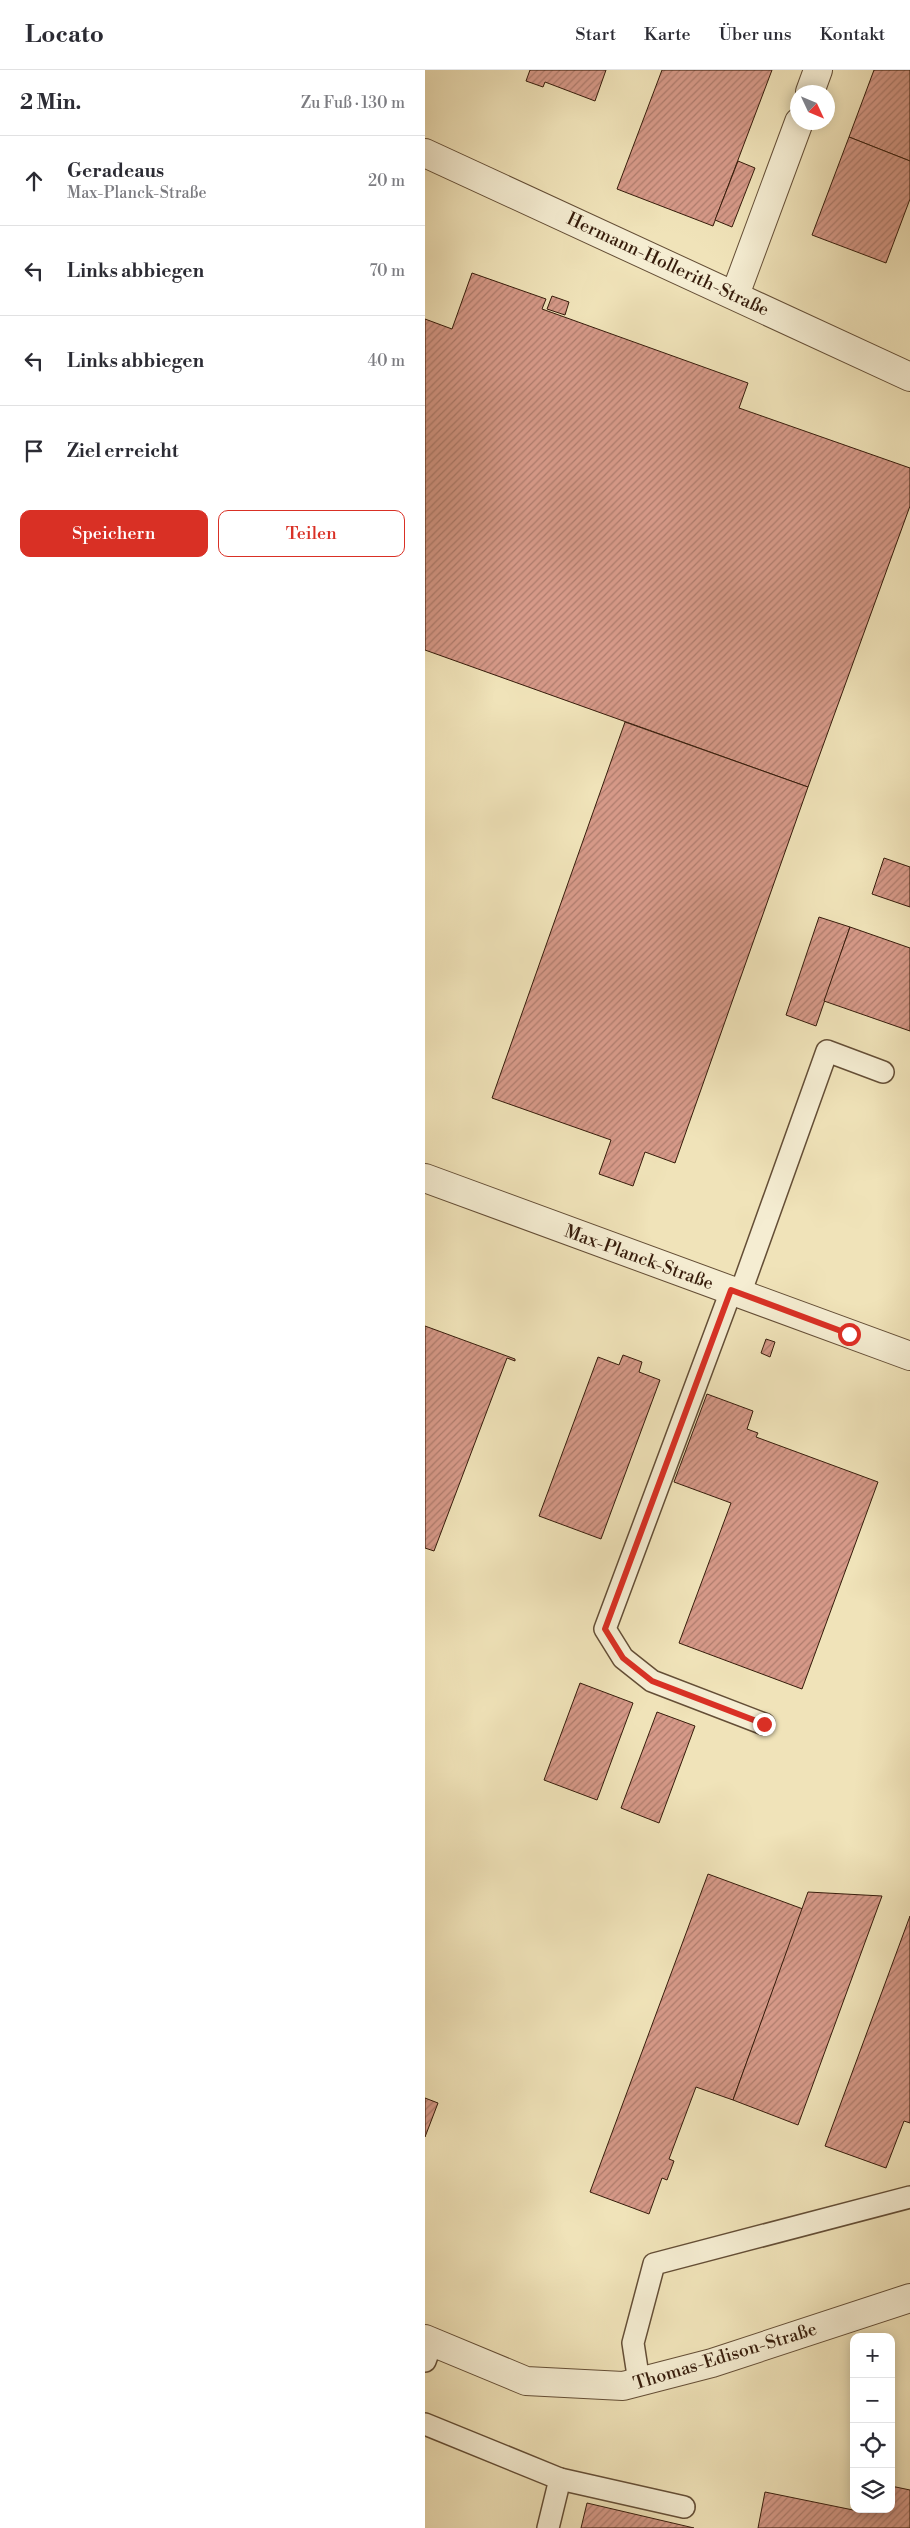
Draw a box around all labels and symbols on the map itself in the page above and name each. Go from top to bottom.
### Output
north arrow [790,85,835,130]
street label: Hermann-Hollerith-Straße [563,207,773,322]
street label: Max-Planck-Straße [561,1220,717,1295]
route start [838,1323,861,1346]
route end [753,1713,776,1736]
street label: Thomas-Edison-Straße [631,2318,820,2395]

